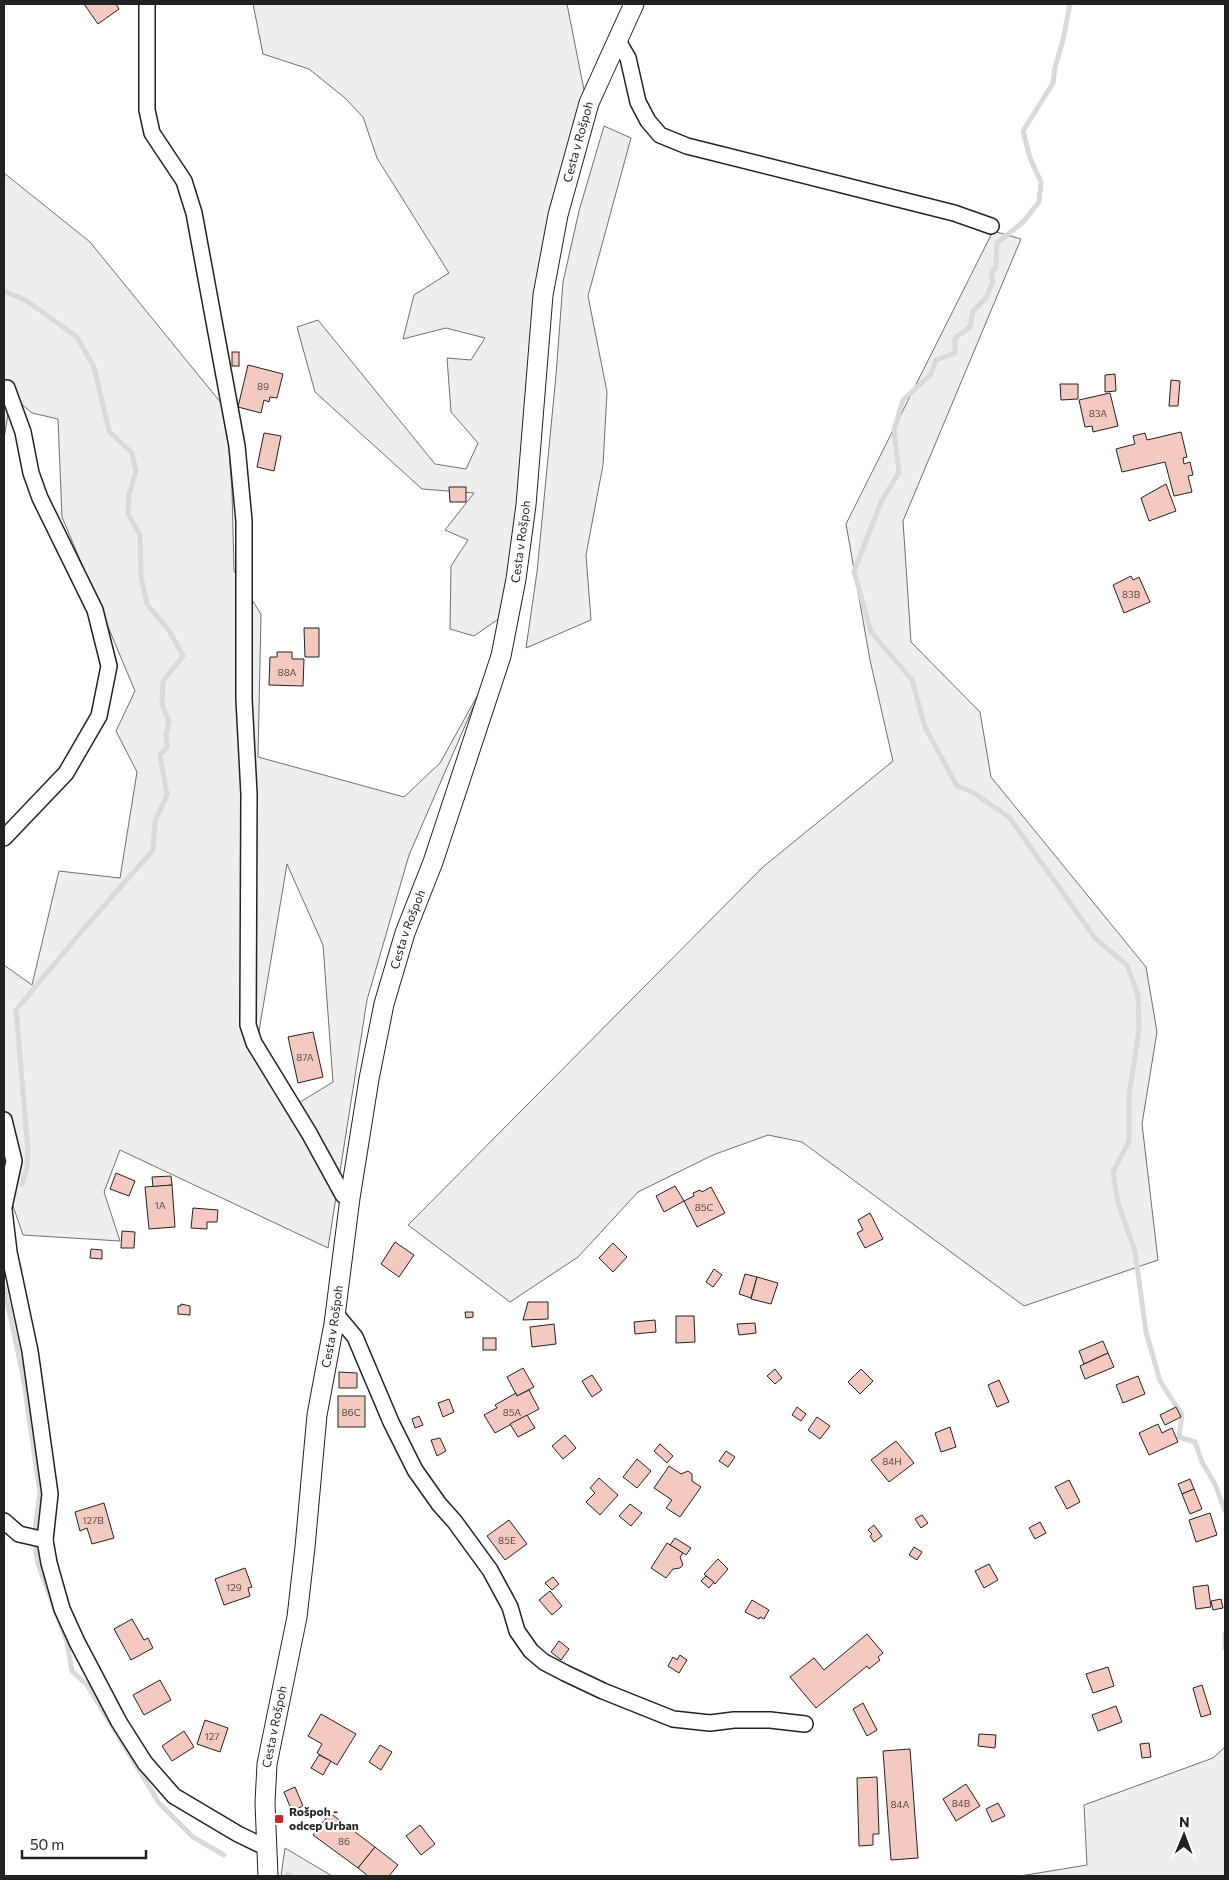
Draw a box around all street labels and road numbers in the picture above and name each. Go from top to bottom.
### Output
street label: Cesta v Rošpoh [559,100,595,184]
street label: Cesta v Rošpoh [507,500,532,584]
street label: Cesta v Rošpoh [387,887,427,971]
street label: Cesta v Rošpoh [318,1284,345,1369]
street label: Cesta v Rošpoh [258,1684,289,1769]

